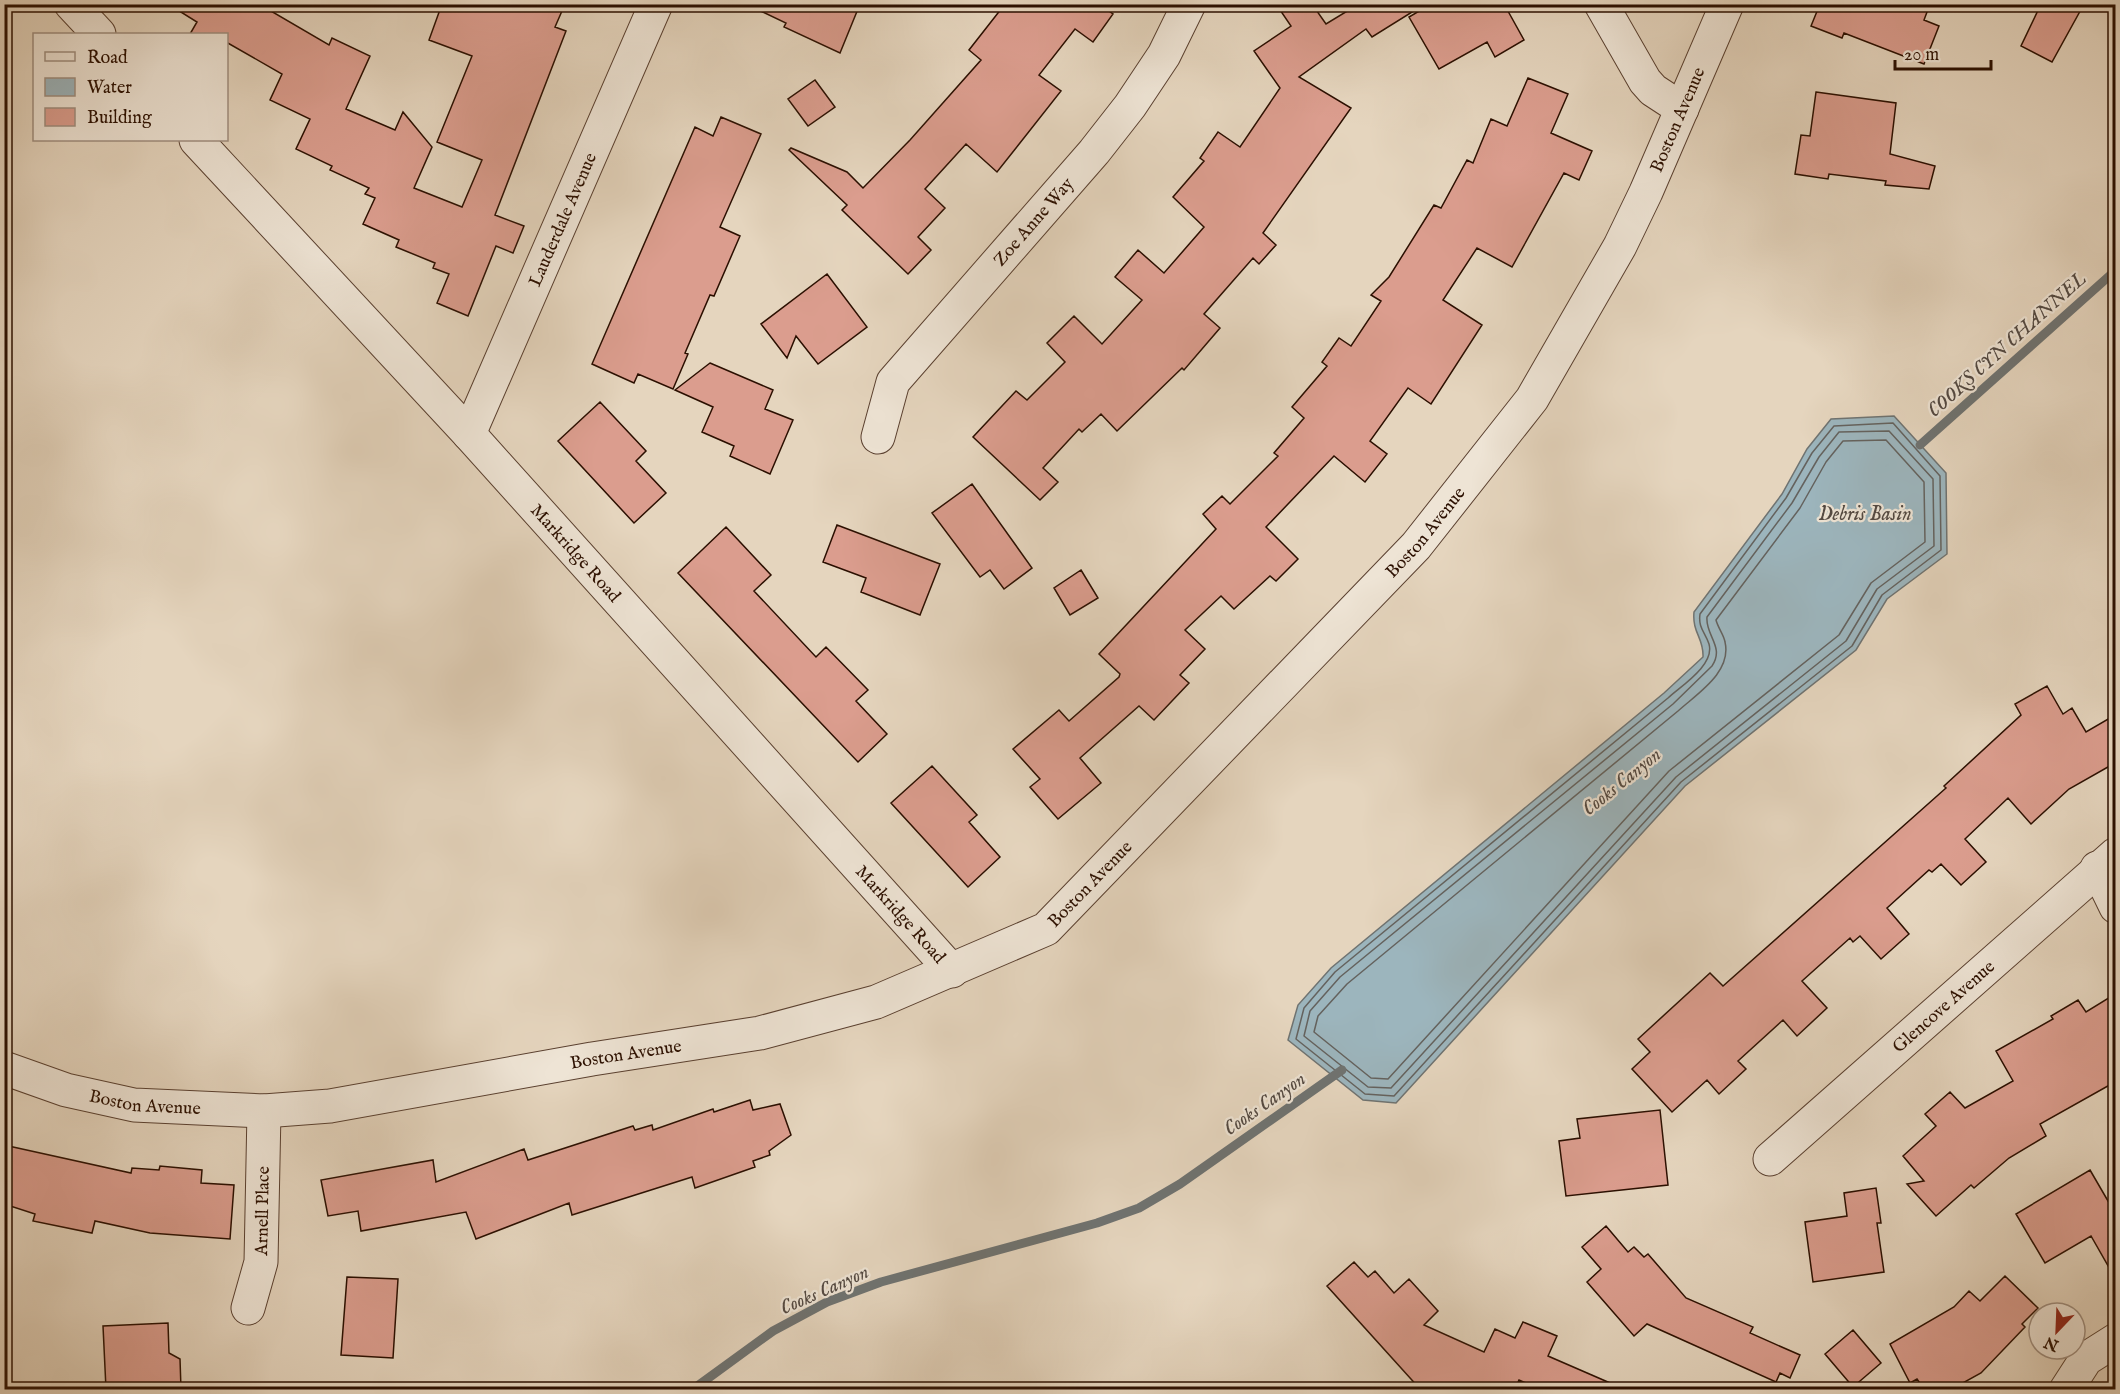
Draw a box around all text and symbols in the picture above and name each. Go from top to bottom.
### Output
legend [33,33,228,141]
scale bar [1895,33,1991,71]
text: 20 m [1904,44,1939,67]
text: Road [87,47,128,70]
street label: Boston Avenue [1646,64,1711,176]
text: Water [87,77,132,100]
text: Building [87,107,152,130]
street label: Lauderdale Avenue [524,149,603,291]
street label: Zoe Anne Way [989,173,1079,272]
water label: COOKS CYN CHANNEL [1922,267,2092,423]
street label: Boston Avenue [1381,483,1471,584]
street label: Markridge Road [525,500,625,608]
water label: Debris Basin [1818,502,1912,527]
water label: Cooks Canyon [1577,743,1667,822]
street label: Boston Avenue [1044,836,1138,933]
street label: Markridge Road [850,861,950,969]
street label: Glencove Avenue [1888,956,2000,1059]
street label: Boston Avenue [568,1035,683,1076]
water label: Cooks Canyon [1219,1067,1311,1142]
street label: Boston Avenue [87,1085,201,1121]
street label: Arnell Place [251,1166,276,1257]
water label: Cooks Canyon [776,1260,873,1321]
north arrow [2027,1301,2087,1361]
text: N [2041,1331,2063,1355]

